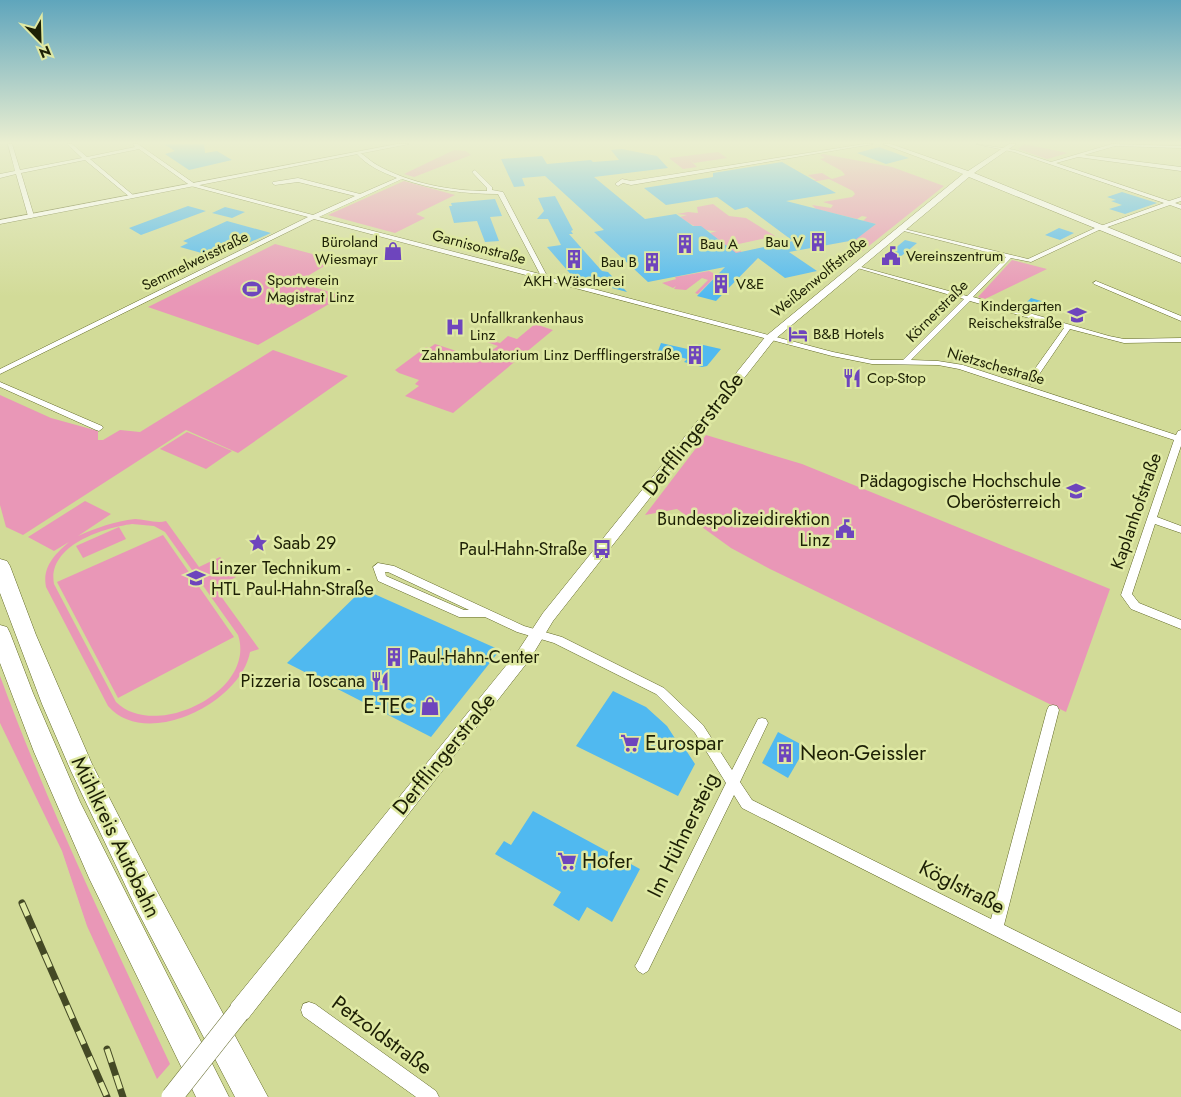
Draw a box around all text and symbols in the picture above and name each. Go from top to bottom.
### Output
north arrow [15,15,65,65]
text: N [36,41,54,63]
street label: Garnisonstraße [430,224,529,270]
street label: Semmelweisstraße [138,225,252,296]
place label: Büroland Wiesmayr [315,231,379,270]
place label: Bau V [765,231,803,253]
street label: Weißenwolffstraße [766,231,872,323]
building icon: Bau V [807,231,829,253]
building icon: Bau A [674,233,696,255]
place label: Bau A [700,233,738,255]
shop icon: Büroland Wiesmayr [382,240,404,262]
public building icon: Vereinszentrum [880,245,902,267]
place label: Vereinszentrum [906,245,1004,267]
building icon: AKH Wäscherei [563,248,585,270]
place label: Bau B [601,251,637,273]
building icon: Bau B [641,251,663,273]
place label: Sportverein Magistrat Linz [267,269,354,308]
place label: AKH Wäscherei [523,270,625,292]
building icon: V&E [710,273,732,295]
place label: V&E [736,273,764,295]
street label: Körnerstraße [901,275,973,347]
sports icon: Sportverein Magistrat Linz [241,278,263,300]
place label: Kindergarten Reischekstraße [968,295,1062,334]
school or university icon: Kindergarten Reischekstraße [1066,304,1088,326]
place label: Unfallkrankenhaus Linz [470,307,584,346]
hospital icon: Unfallkrankenhaus Linz [444,316,466,338]
hotel icon: B&B Hotels [787,323,809,345]
place label: B&B Hotels [813,323,884,345]
street label: Nietzschestraße [945,342,1048,391]
place label: Zahnambulatorium Linz Derfflingerstraße [422,344,680,366]
building icon: Zahnambulatorium Linz Derfflingerstraße [684,344,706,366]
street label: Derfflingerstraße [635,366,751,502]
restaurant icon: Cop-Stop [841,367,863,389]
place label: Cop-Stop [867,367,926,389]
street label: Kaplanhofstraße [1104,449,1168,573]
place label: Pädagogische Hochschule Oberösterreich [860,468,1061,515]
school or university icon: Pädagogische Hochschule Oberösterreich [1065,480,1087,502]
place label: Bundespolizeidirektion Linz [657,506,831,553]
public building icon: Bundespolizeidirektion Linz [834,518,856,540]
place label: Saab 29 [273,530,336,556]
place icon: Saab 29 [247,532,269,554]
place label: Paul-Hahn-Straße [459,536,587,562]
bus stop icon: Paul-Hahn-Straße [591,538,613,560]
place label: Linzer Technikum - HTL Paul-Hahn-Straße [211,555,374,602]
school or university icon: Linzer Technikum - HTL Paul-Hahn-Straße [185,567,207,589]
place label: Paul-Hahn-Center [409,644,540,670]
building icon: Paul-Hahn-Center [383,646,405,668]
place label: Pizzeria Toscana [240,668,365,694]
restaurant icon: Pizzeria Toscana [369,670,391,692]
street label: Derfflingerstraße [385,686,503,821]
place label: E-TEC [363,691,415,721]
shop icon: E-TEC [419,695,441,717]
place label: Eurospar [645,728,724,758]
supermarket icon: Eurospar [619,732,641,754]
place label: Neon-Geissler [800,738,927,768]
building icon: Neon-Geissler [774,742,796,764]
street label: Mühlkreis Autobahn [64,751,168,923]
street label: Im Hühnersteig [640,767,726,903]
place label: Hofer [582,846,633,876]
supermarket icon: Hofer [556,850,578,872]
street label: Köglstraße [914,853,1010,922]
street label: Petzoldstraße [326,988,439,1082]

